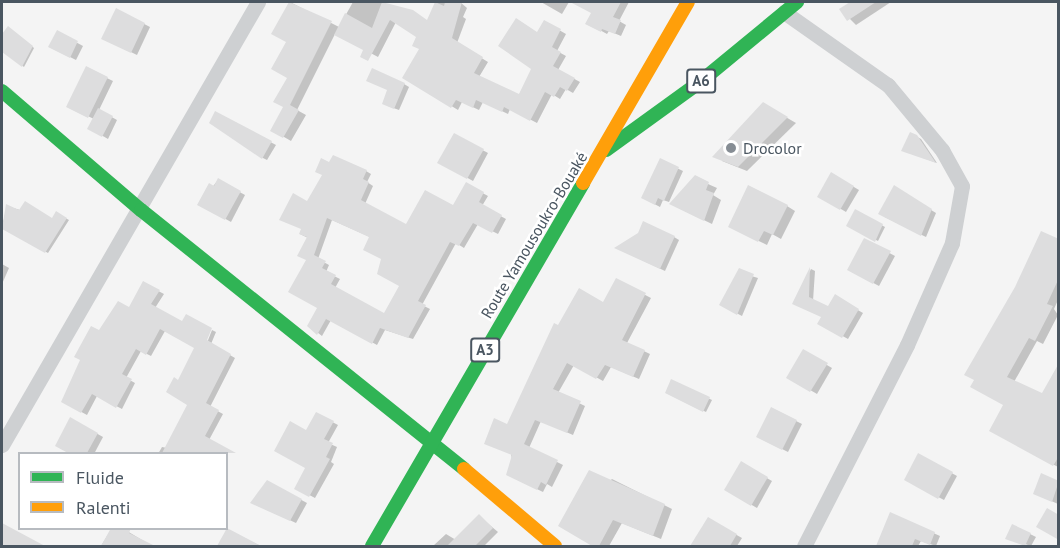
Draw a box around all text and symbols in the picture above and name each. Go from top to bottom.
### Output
road number: A6 [686,69,716,93]
place label: Drocolor [743,138,802,158]
marker: Drocolor [724,141,738,155]
street label: Route Yamousoukro-Bouaké [477,148,591,322]
road number: A3 [470,338,500,362]
legend [18,452,228,530]
text: Fluide [76,466,124,489]
text: Ralenti [76,496,131,519]

